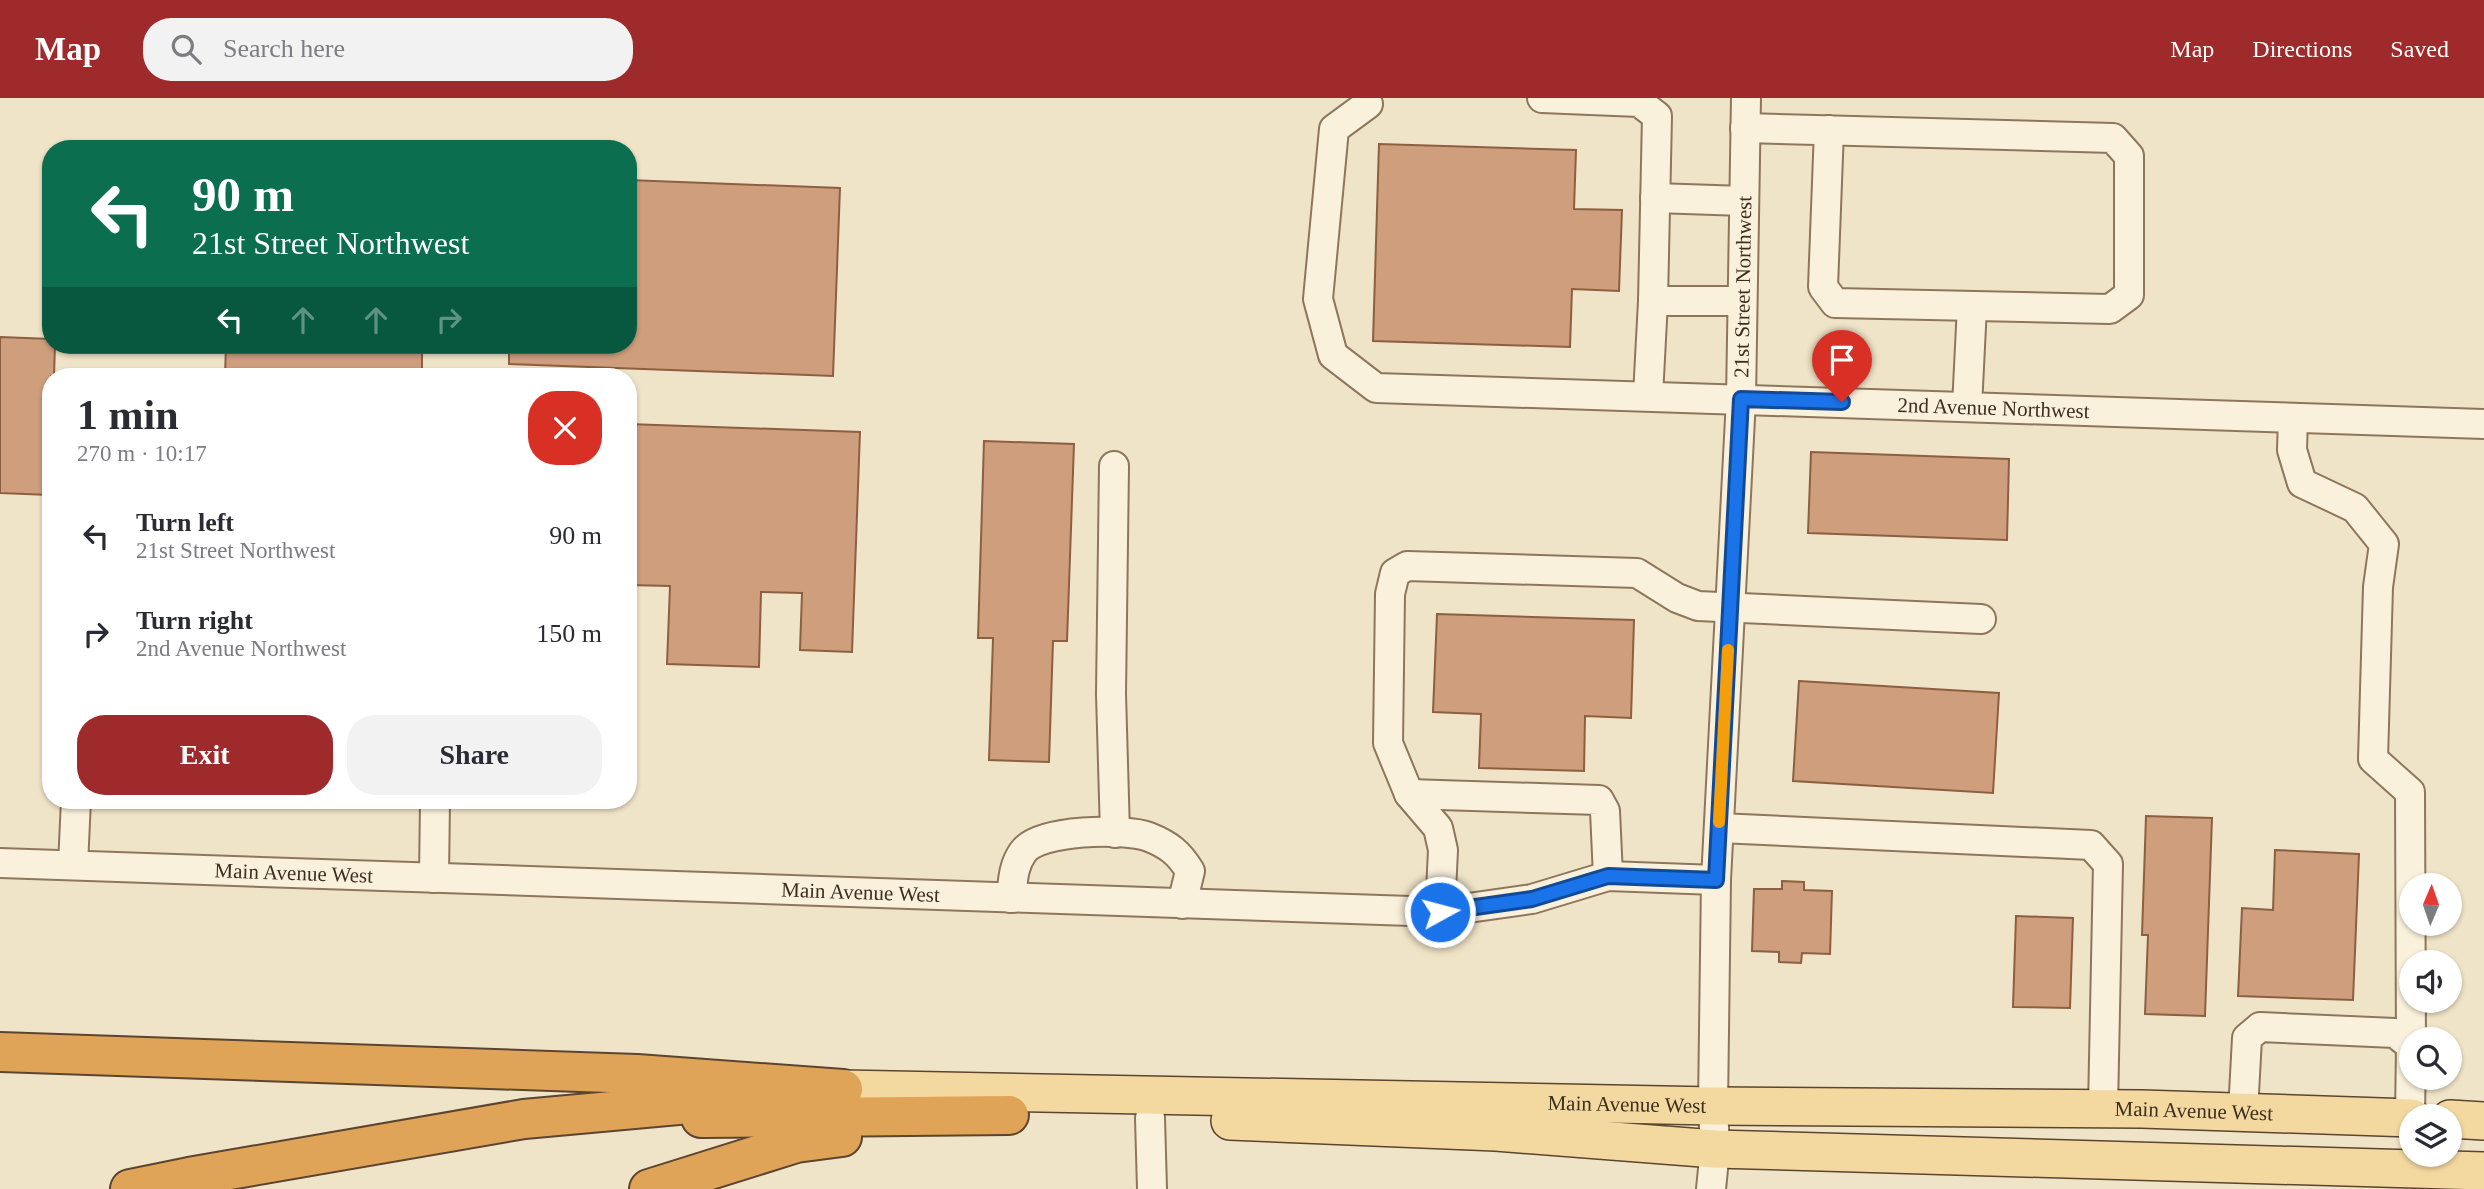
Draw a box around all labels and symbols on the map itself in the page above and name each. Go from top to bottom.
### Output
street label: 21st Street Northwest [1729,196,1756,378]
pin [1812,330,1872,402]
street label: 2nd Avenue Northwest [1897,393,2090,423]
street label: Main Avenue West [214,858,374,888]
north arrow [2399,873,2462,936]
position arrow [1403,875,1477,949]
street label: Main Avenue West [781,878,940,907]
street label: Main Avenue West [1547,1091,1707,1118]
street label: Main Avenue West [2114,1097,2274,1125]

